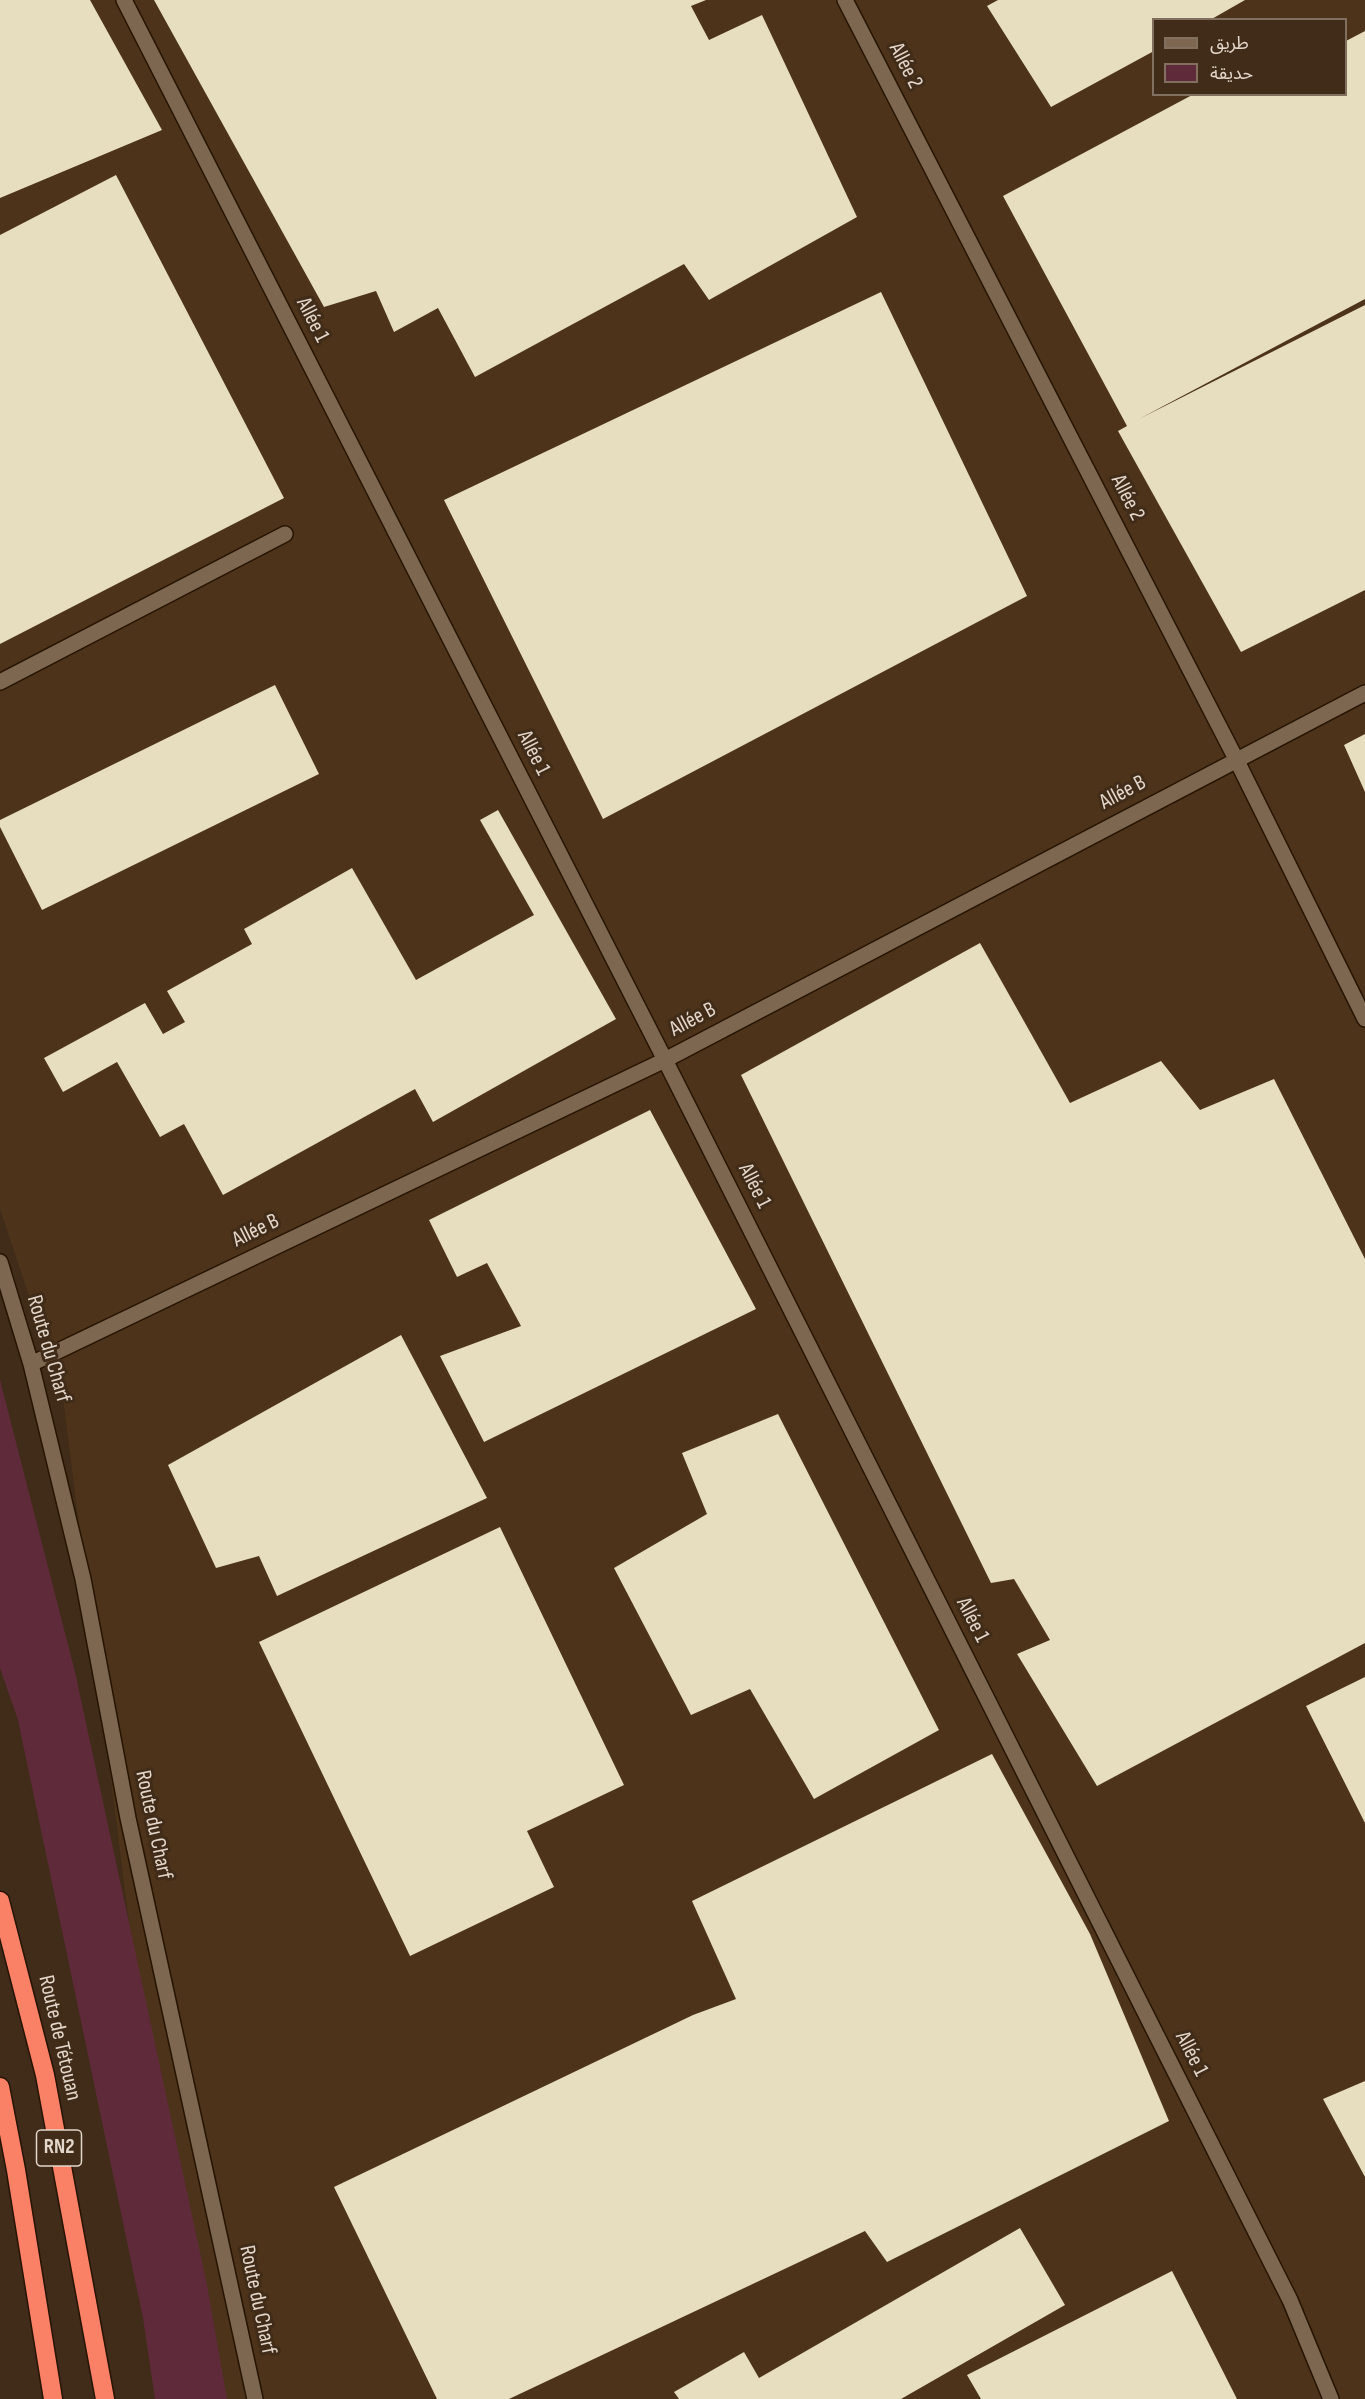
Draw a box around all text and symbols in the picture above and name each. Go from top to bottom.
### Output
legend [1152,18,1347,96]
text: طريق [1210,33,1249,54]
street label: Allée 2 [882,39,928,93]
text: حديقة [1210,63,1253,84]
street label: Allée 1 [290,293,334,347]
street label: Allée 2 [1104,471,1150,525]
street label: Allée 1 [511,726,555,780]
street label: Allée B [1095,770,1151,816]
street label: Allée B [665,997,721,1043]
street label: Allée 1 [732,1159,776,1213]
street label: Allée B [228,1208,284,1254]
street label: Route du Charf [20,1292,76,1406]
street label: Allée 1 [950,1593,994,1647]
street label: Route du Charf [129,1768,177,1882]
street label: Route de Tétouan [32,1973,86,2103]
street label: Allée 1 [1169,2027,1213,2081]
road number: RN2 [36,2130,82,2166]
street label: Route du Charf [233,2243,281,2357]

